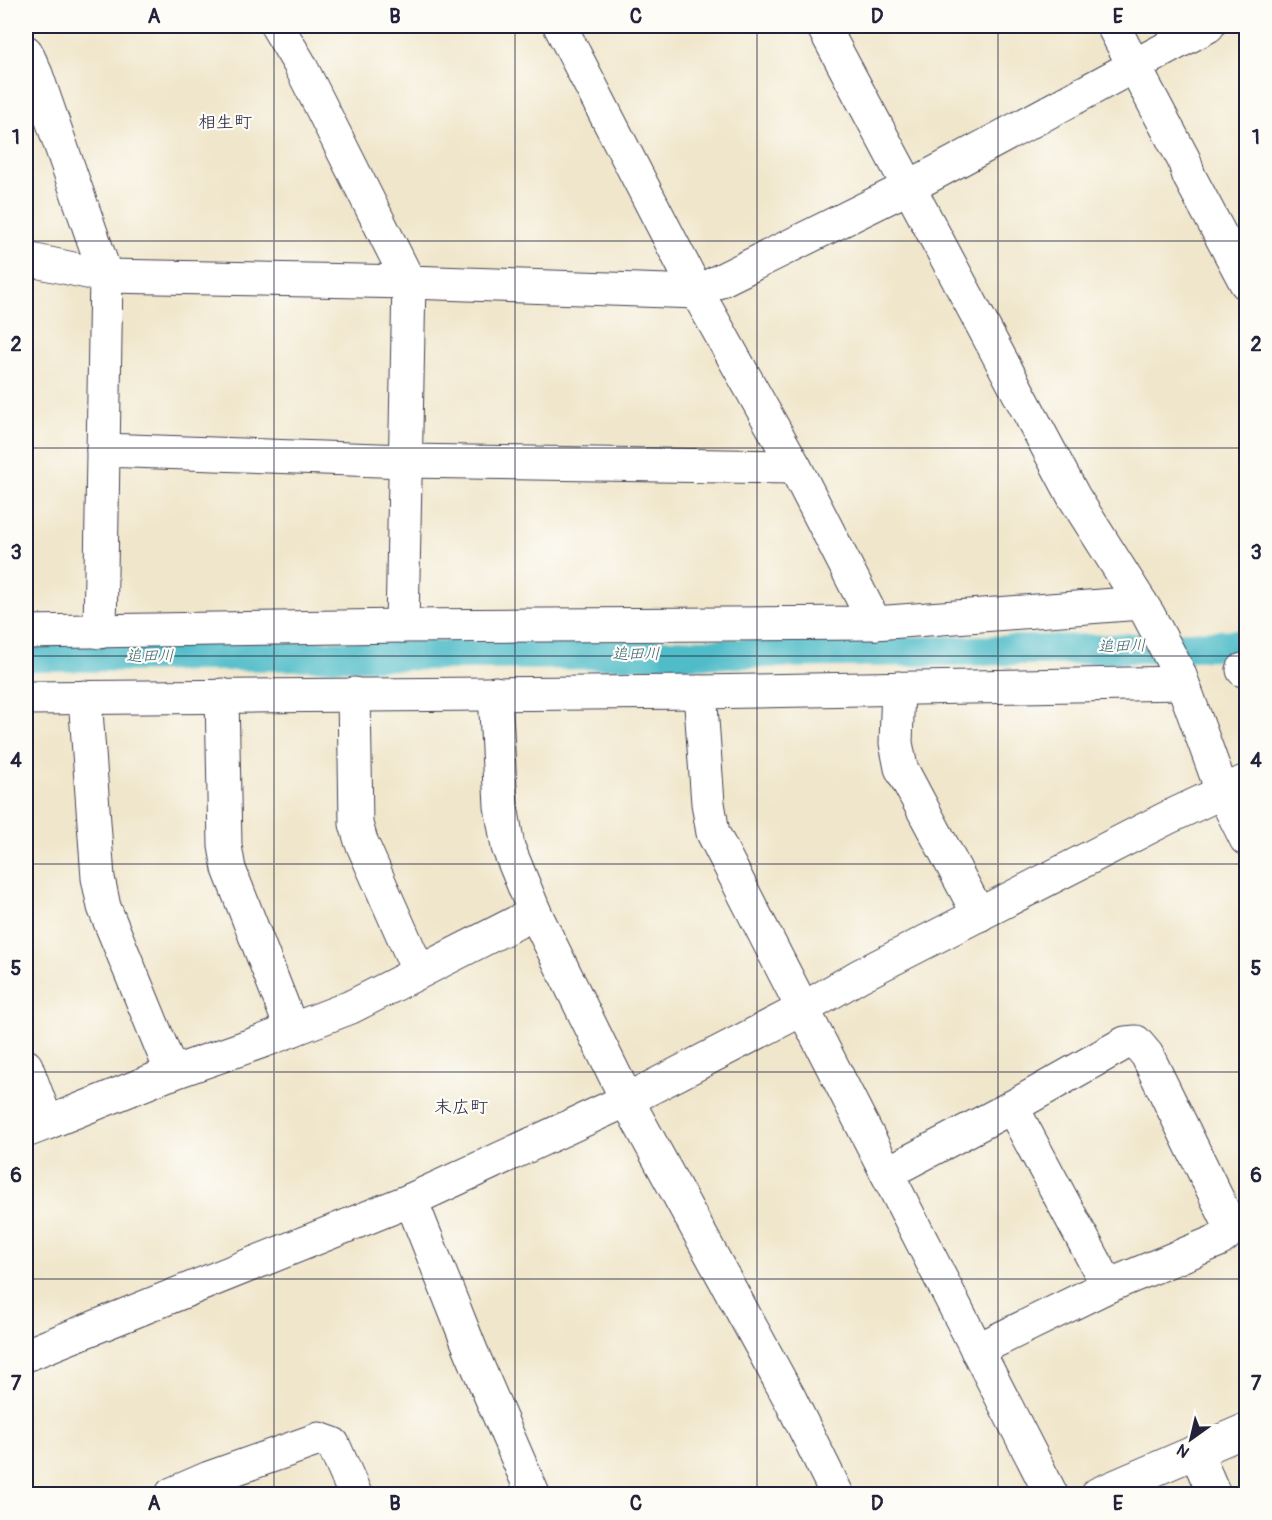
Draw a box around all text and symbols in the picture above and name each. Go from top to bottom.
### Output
text: A [148,4,161,29]
text: B [389,4,401,29]
text: C [630,4,642,29]
text: D [871,4,884,29]
text: E [1113,4,1124,29]
district label: 相生町 [198,111,252,134]
text: 1 [12,125,20,150]
text: 1 [1252,125,1260,150]
text: 2 [10,332,22,357]
text: 2 [1250,332,1262,357]
text: 3 [10,540,22,565]
text: 3 [1250,540,1262,565]
water label: 追田川 [1098,636,1146,656]
water label: 追田川 [612,644,660,664]
water label: 追田川 [126,646,174,666]
text: 4 [10,748,22,773]
text: 4 [1250,748,1262,773]
text: 5 [11,956,22,981]
text: 5 [1251,956,1262,981]
district label: 末広町 [434,1096,488,1119]
text: 6 [10,1163,22,1188]
text: 6 [1250,1163,1262,1188]
text: 7 [11,1371,22,1396]
text: 7 [1251,1371,1262,1396]
north arrow [1161,1409,1221,1469]
text: N [1173,1439,1193,1462]
text: A [148,1491,161,1516]
text: B [389,1491,401,1516]
text: C [630,1491,642,1516]
text: D [871,1491,884,1516]
text: E [1113,1491,1124,1516]

